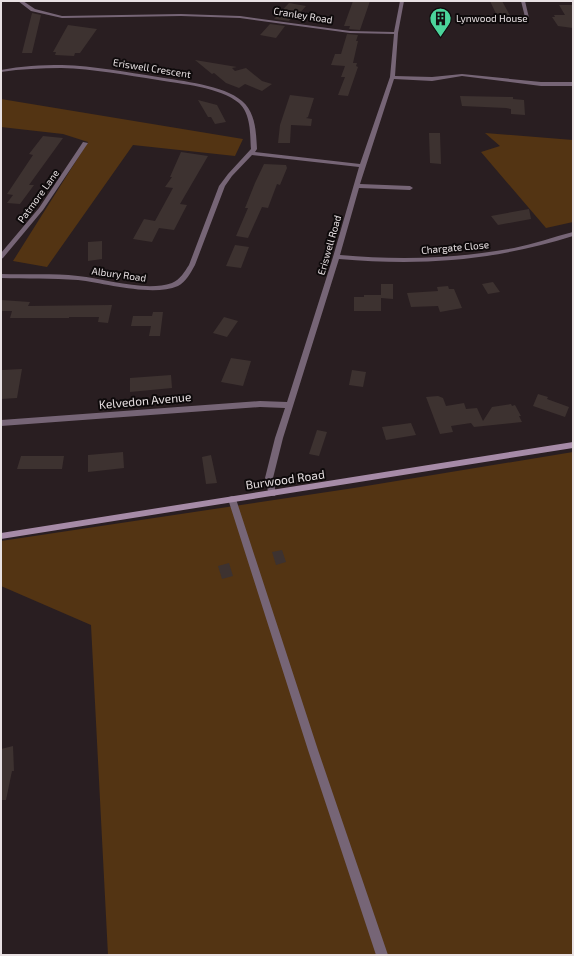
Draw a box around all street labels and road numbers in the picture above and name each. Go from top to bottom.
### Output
street label: Cranley Road [273,4,333,26]
street label: Eriswell Crescent [112,56,192,80]
street label: Patmore Lane [15,167,61,225]
street label: Eriswell Road [315,214,343,276]
street label: Chargate Close [421,238,489,256]
street label: Albury Road [91,264,147,284]
street label: Kelvedon Avenue [98,389,192,411]
street label: Burwood Road [245,467,325,491]

